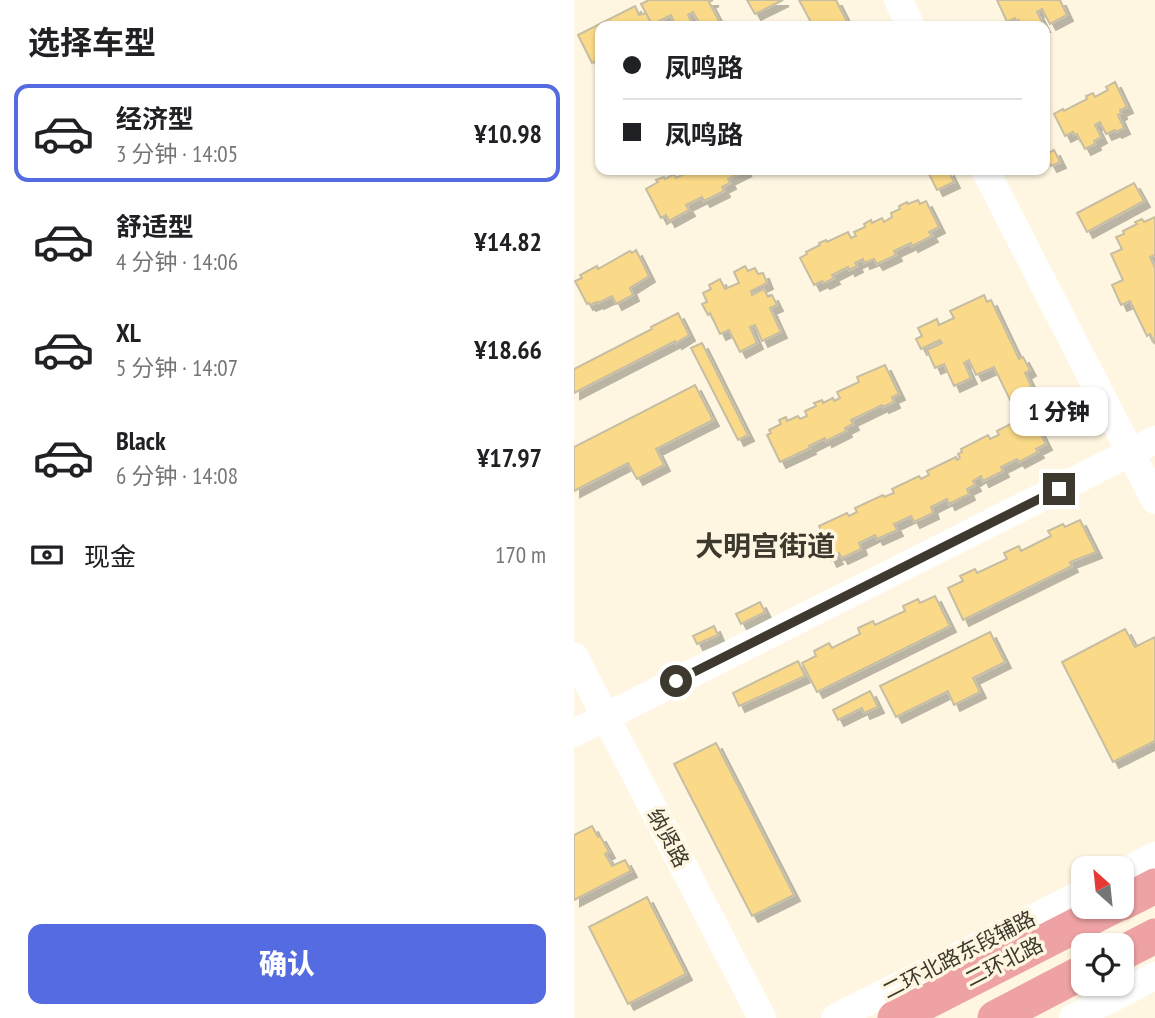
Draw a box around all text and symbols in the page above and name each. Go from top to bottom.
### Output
text: 选择车型 [28,21,156,63]
text: 凤鸣路 [665,51,743,84]
icon: car [32,102,95,165]
text: 经济型 [116,102,194,135]
text: ¥10.98 [474,117,542,150]
text: 凤鸣路 [665,118,743,151]
text: 3 分钟 · 14:05 [116,139,238,168]
icon: car [32,210,95,273]
text: 舒适型 [116,210,194,243]
text: ¥14.82 [474,225,542,258]
text: 4 分钟 · 14:06 [116,247,238,276]
text: XL [116,316,141,349]
icon: car [32,318,95,381]
text: ¥18.66 [474,333,542,366]
text: 5 分钟 · 14:07 [116,353,238,382]
callout: 1 分钟 [1010,388,1108,436]
text: 1 分钟 [1028,397,1090,426]
text: Black [116,424,166,457]
icon: car [32,426,95,489]
text: ¥17.97 [477,441,542,474]
text: 6 分钟 · 14:08 [116,461,238,490]
route end [1043,473,1075,505]
district label: 大明宫街道 [695,527,835,564]
icon: cash [28,536,66,574]
text: 现金 [84,540,136,573]
text: 170 m [495,540,546,569]
route start [660,665,692,697]
street label: 纳贤路 [642,804,695,872]
north arrow [1071,856,1134,919]
map controls [1071,856,1134,996]
street label: 二环北路东段辅路 [878,906,1040,1004]
button: 确认 [28,924,546,1004]
street label: 二环北路 [961,932,1047,992]
button: locate [1071,933,1134,996]

